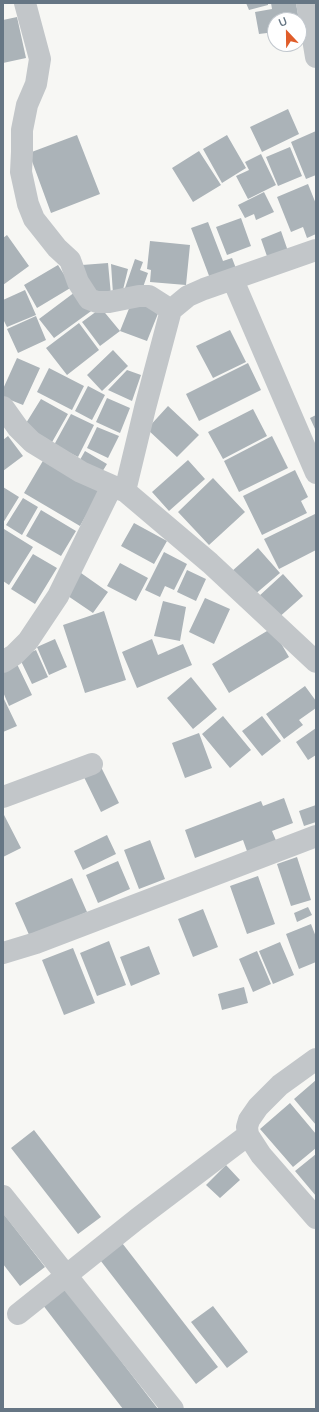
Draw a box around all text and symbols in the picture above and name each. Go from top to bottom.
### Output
north arrow [267,12,307,52]
text: U [276,14,289,30]

